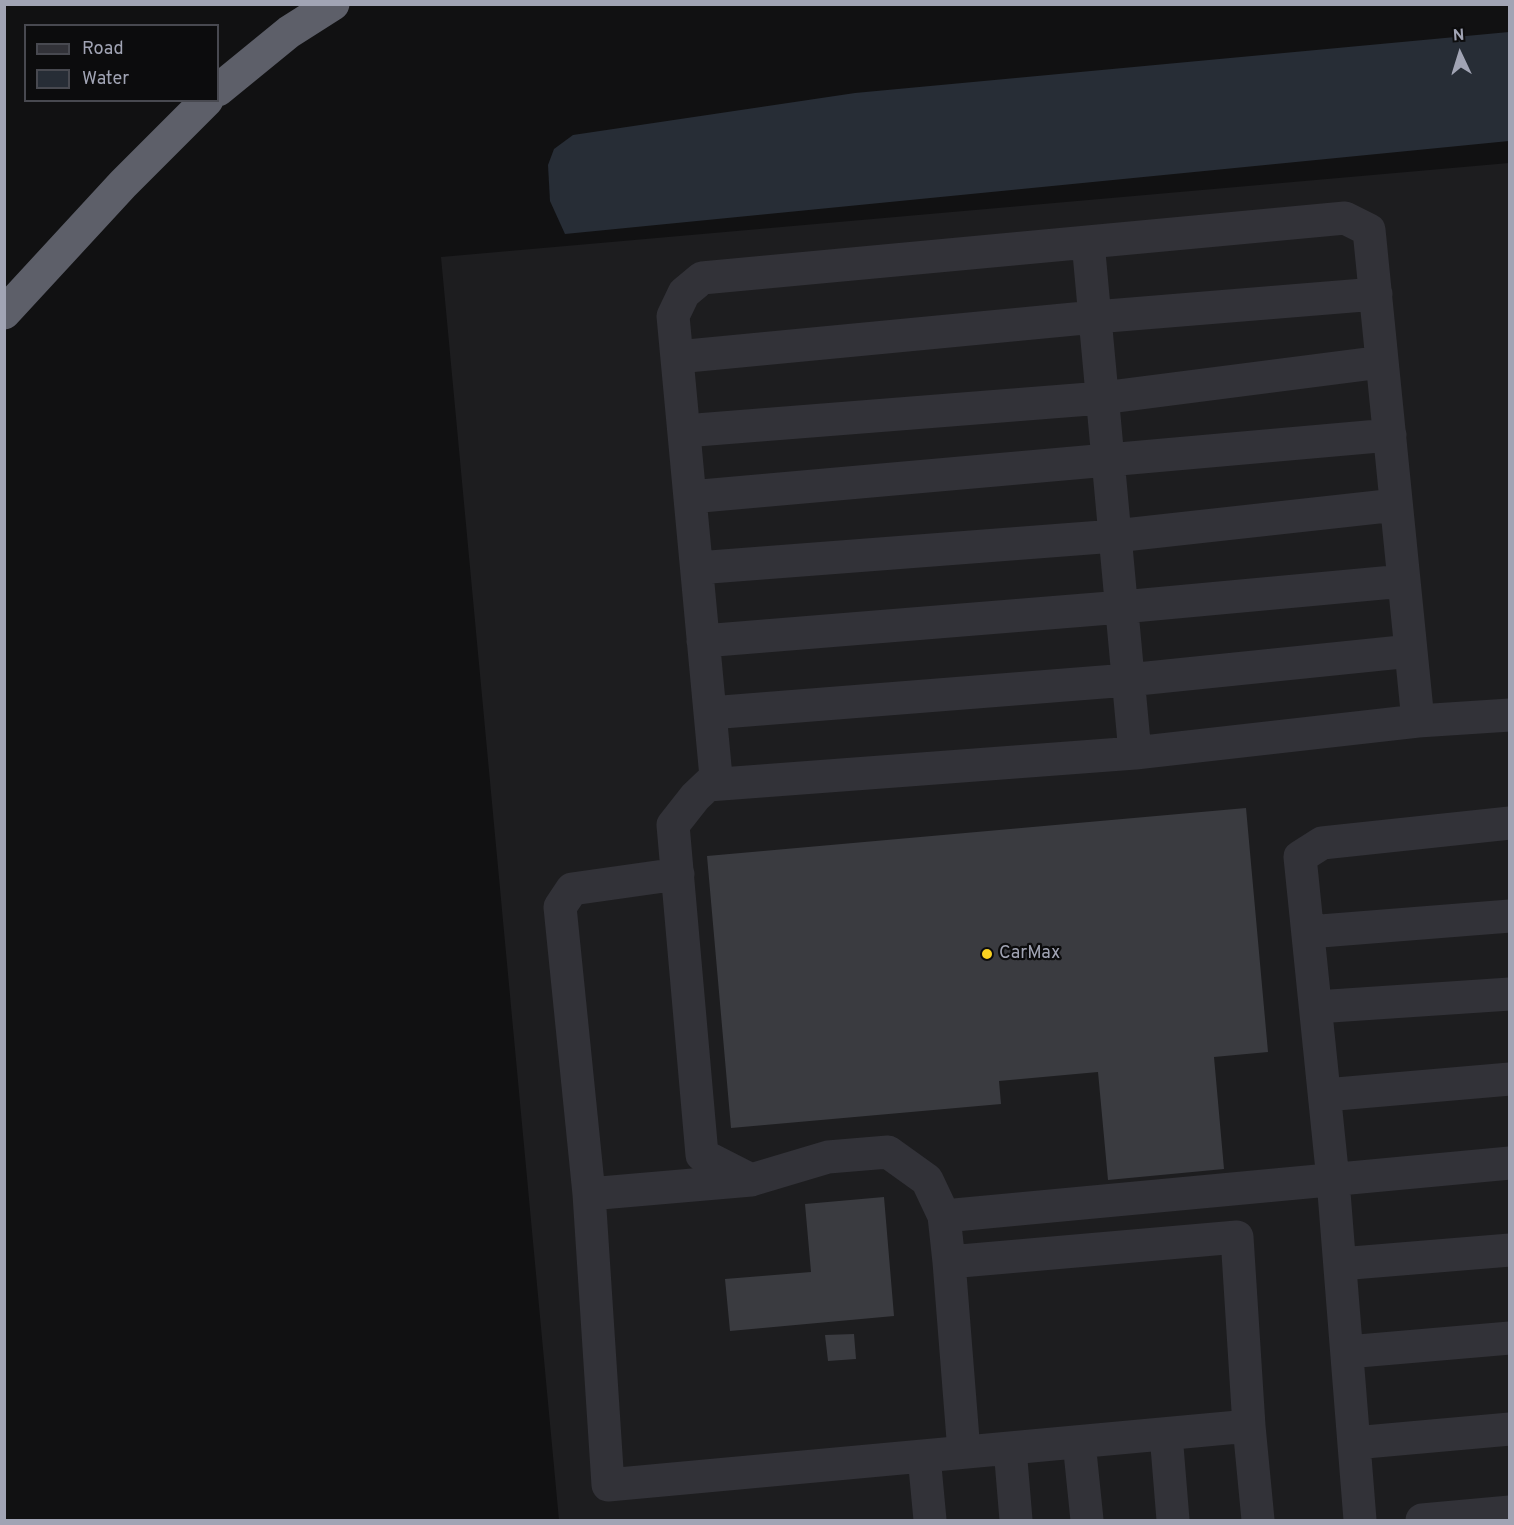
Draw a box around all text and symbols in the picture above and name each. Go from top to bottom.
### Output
legend [24,24,219,102]
north arrow [1430,24,1490,84]
text: N [1452,26,1465,46]
text: Road [82,38,124,61]
text: Water [82,68,129,91]
place label: CarMax [999,943,1060,965]
marker: CarMax [980,947,994,961]

